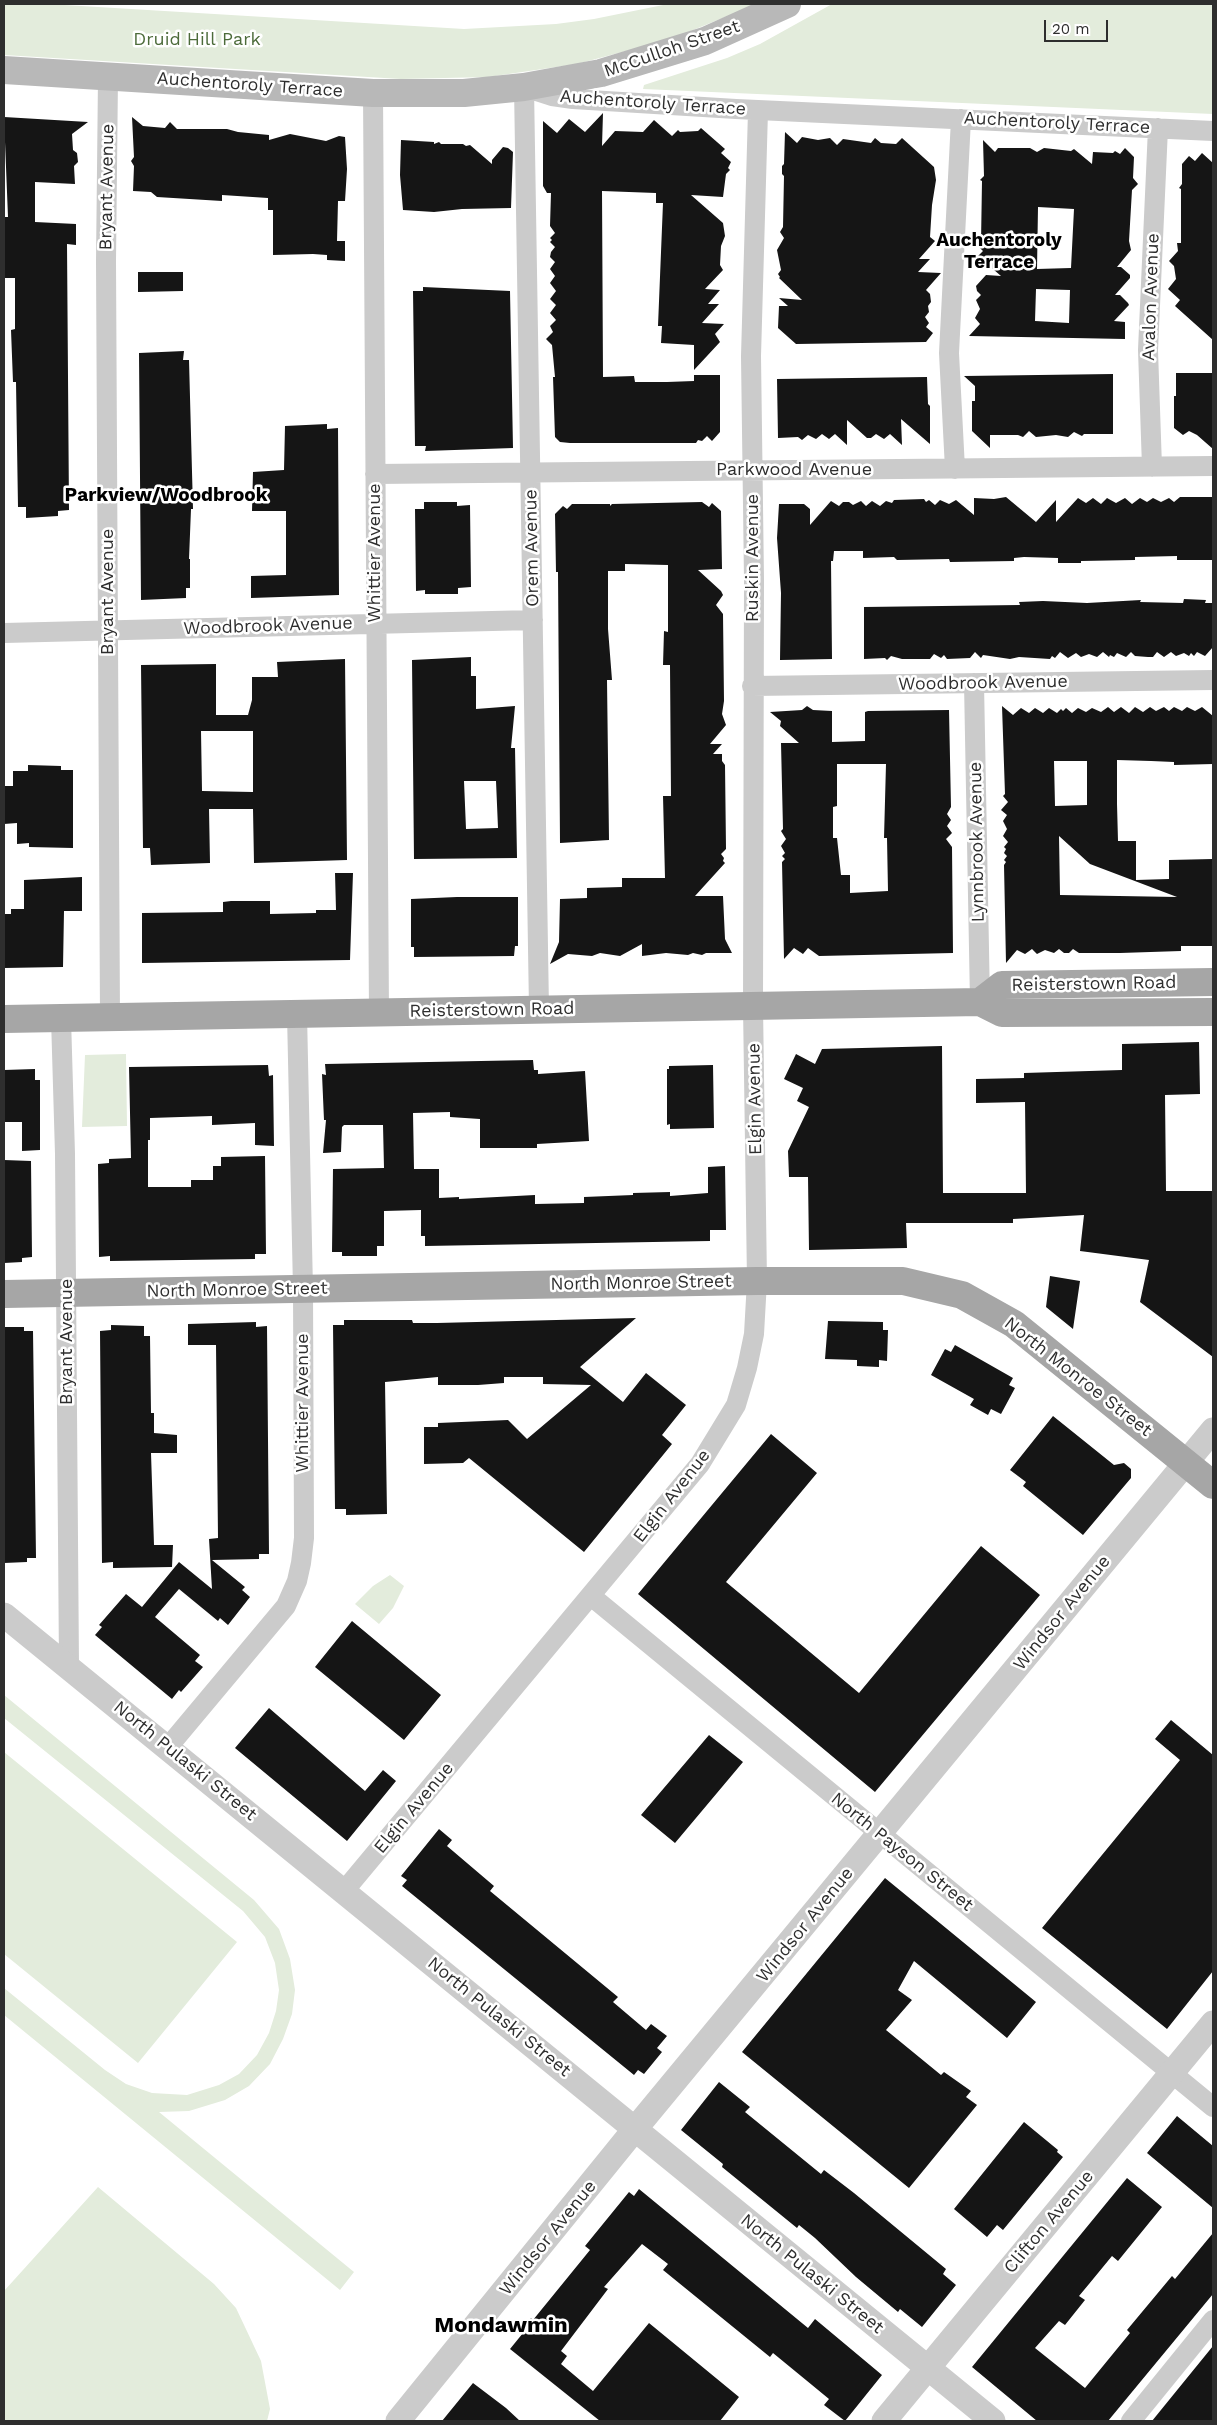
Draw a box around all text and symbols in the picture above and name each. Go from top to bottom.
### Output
scale bar [1047,10,1111,42]
street label: McCulloh Street [601,16,743,82]
text: 20 m [1052,20,1090,38]
park label: Druid Hill Park [133,29,261,51]
street label: Auchentoroly Terrace [156,68,344,102]
street label: Auchentoroly Terrace [559,86,747,120]
street label: Auchentoroly Terrace [963,107,1151,139]
street label: Bryant Avenue [95,123,119,251]
district label: Auchentoroly Terrace [936,229,1062,273]
street label: Avalon Avenue [1138,233,1164,361]
street label: Parkwood Avenue [716,459,872,481]
street label: Whittier Avenue [364,483,386,623]
district label: Parkview/Woodbrook [65,484,267,506]
street label: Orem Avenue [520,489,544,607]
street label: Ruskin Avenue [742,494,764,622]
street label: Bryant Avenue [97,529,119,655]
street label: Woodbrook Avenue [183,612,353,640]
street label: Woodbrook Avenue [898,671,1068,695]
street label: Lynnbrook Avenue [965,761,989,923]
street label: Reisterstown Road [1011,972,1177,996]
street label: Reisterstown Road [409,998,575,1022]
street label: Elgin Avenue [743,1043,767,1155]
street label: North Monroe Street [550,1271,732,1295]
street label: North Monroe Street [146,1278,328,1302]
street label: Bryant Avenue [56,1279,78,1405]
street label: North Monroe Street [1000,1313,1156,1441]
street label: Whittier Avenue [292,1333,314,1473]
street label: Elgin Avenue [629,1445,715,1547]
street label: Windsor Avenue [1009,1551,1115,1675]
street label: North Pulaski Street [109,1697,261,1825]
street label: Elgin Avenue [370,1758,458,1858]
street label: North Payson Street [826,1788,978,1916]
street label: Windsor Avenue [752,1863,858,1987]
street label: North Pulaski Street [423,1953,575,2081]
street label: Clifton Avenue [1000,2166,1098,2278]
street label: Windsor Avenue [495,2176,601,2300]
street label: North Pulaski Street [736,2210,888,2338]
district label: Mondawmin [434,2313,568,2339]

